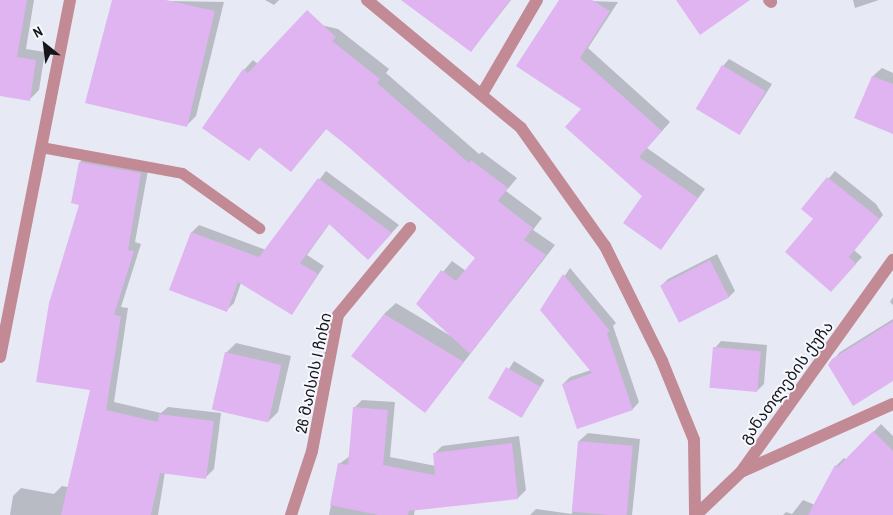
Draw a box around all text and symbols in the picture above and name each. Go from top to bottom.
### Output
north arrow [20,20,70,70]
text: N [30,22,46,42]
street label: 26 მაისის I ჩიხი [291,311,335,435]
street label: განათლების ქუჩა [735,317,837,447]

